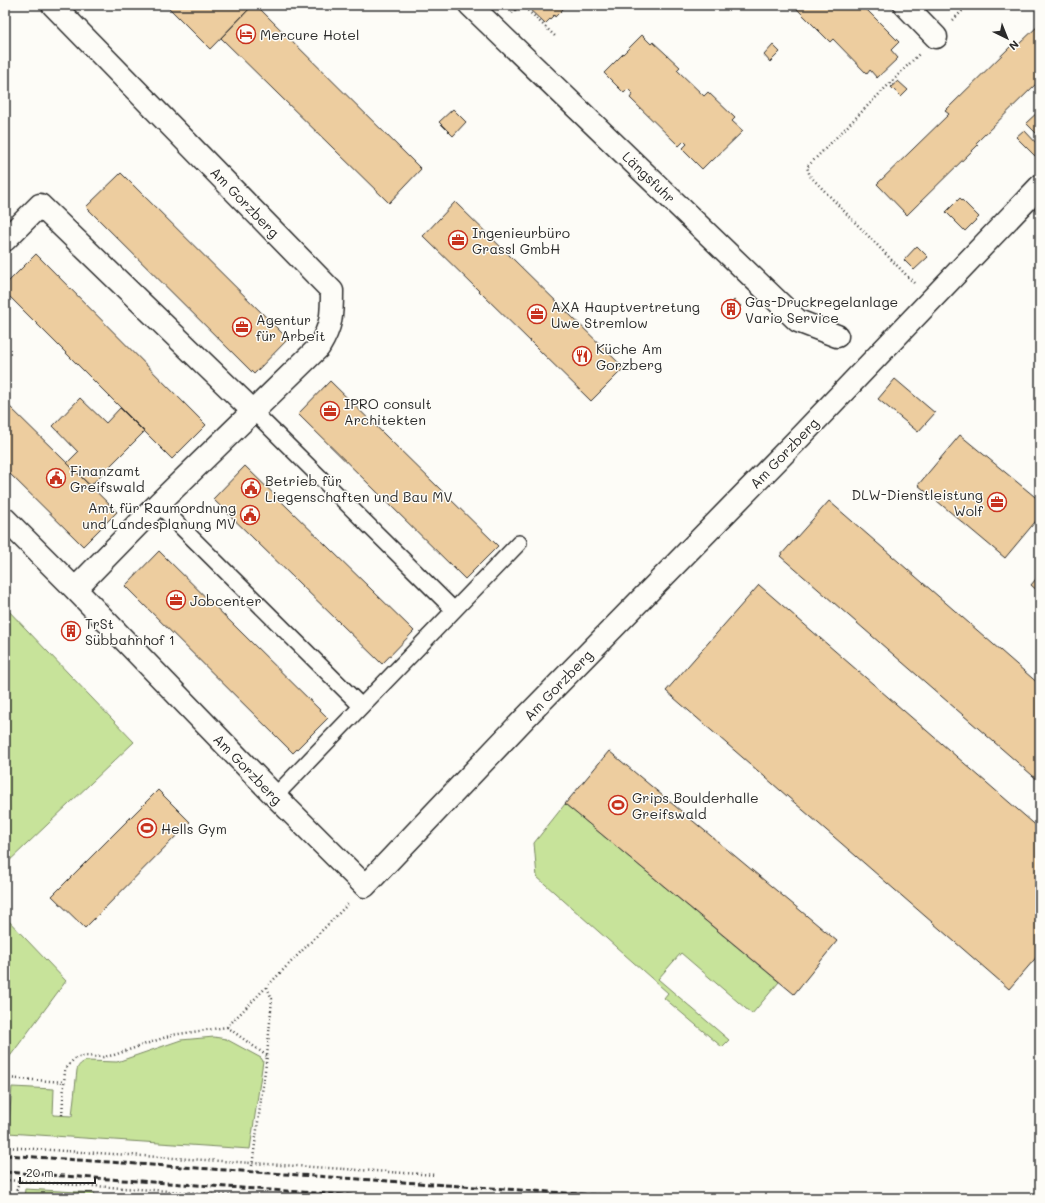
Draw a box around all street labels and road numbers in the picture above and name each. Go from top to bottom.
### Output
street label: Längsfuhr [618,147,680,207]
street label: Am Gorzberg [206,162,284,242]
street label: Am Gorzberg [745,413,823,493]
street label: Am Gorzberg [519,645,597,725]
street label: Am Gorzberg [209,729,287,809]

